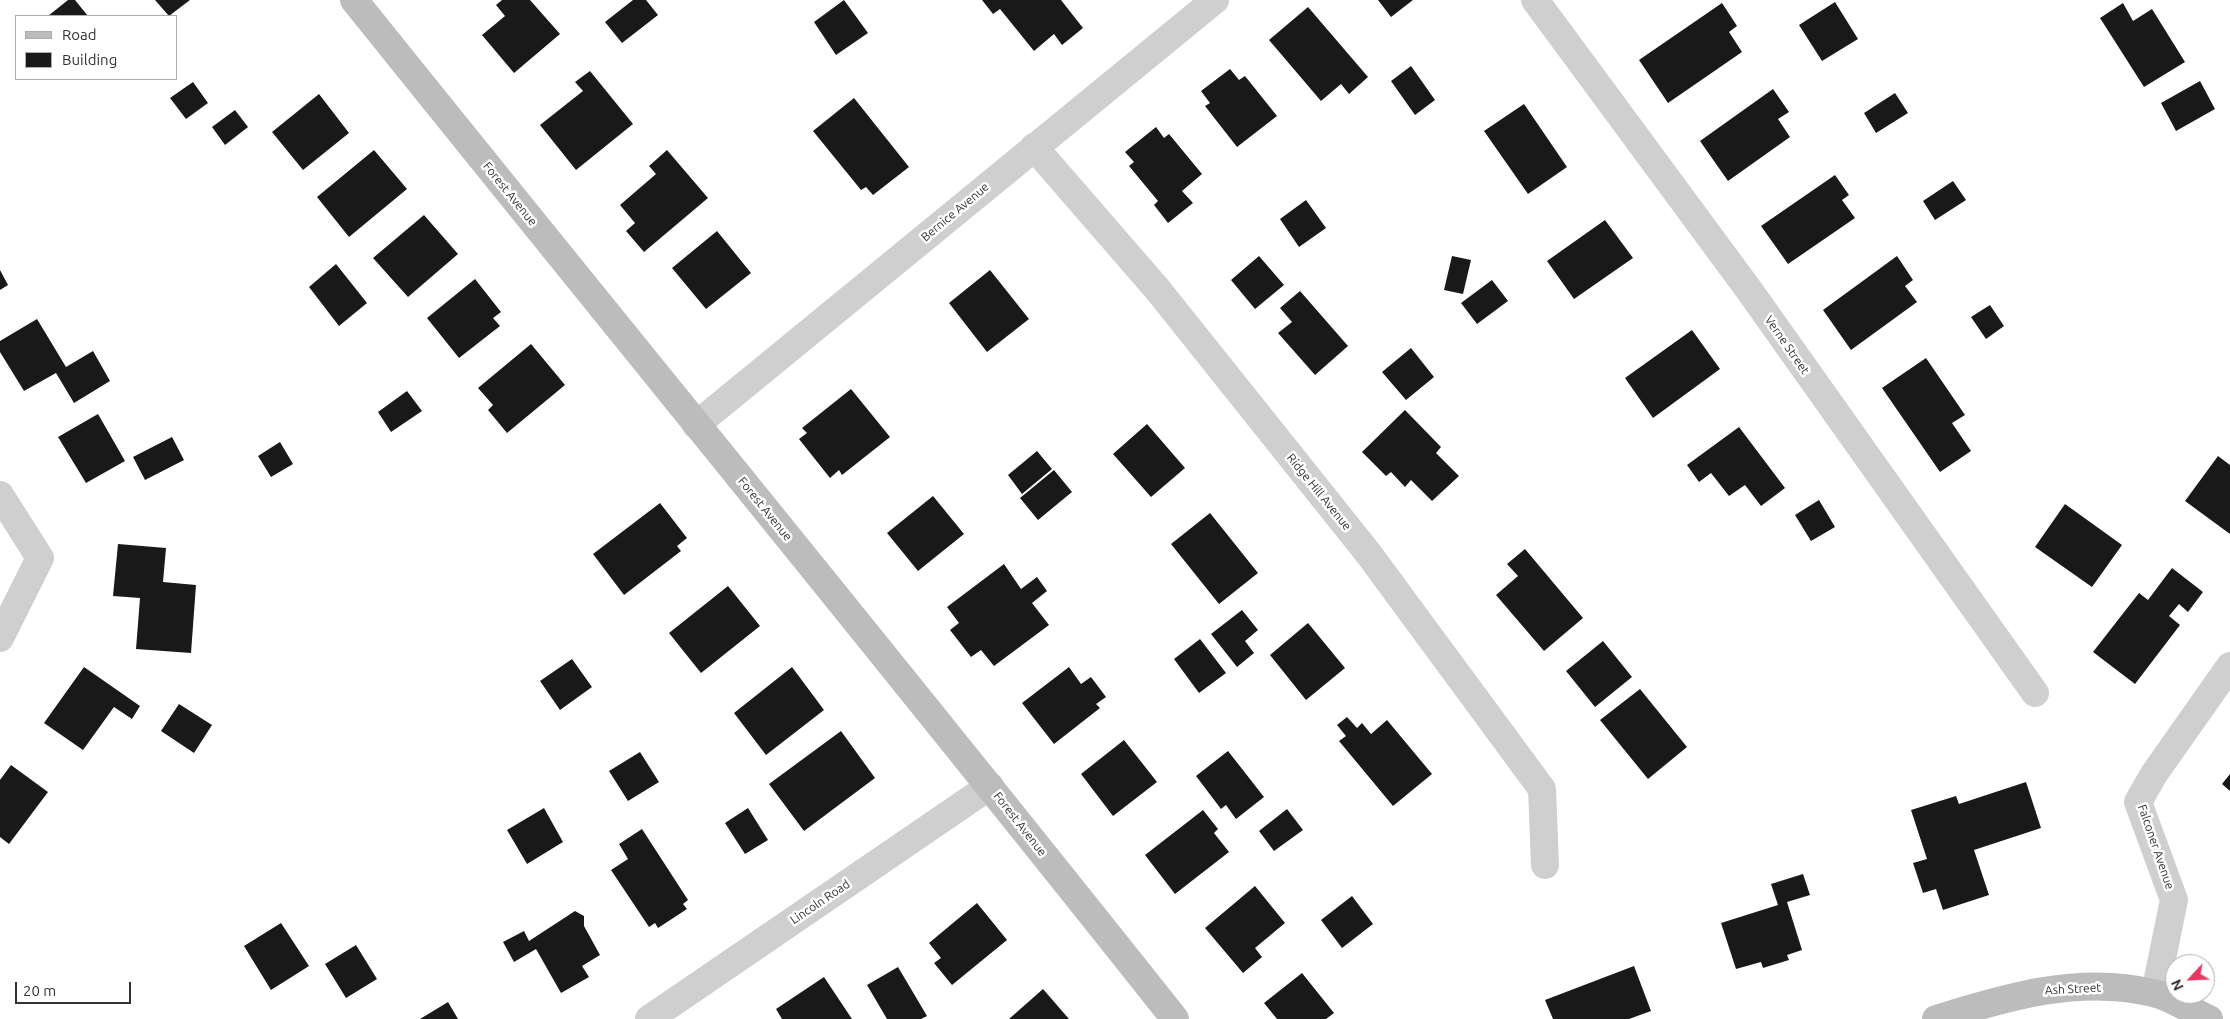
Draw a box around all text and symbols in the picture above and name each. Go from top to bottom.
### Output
legend [15,15,178,80]
text: Road [62,26,97,43]
text: Building [62,51,117,68]
street label: Forest Avenue [480,159,540,229]
street label: Bernice Avenue [918,180,992,244]
street label: Verne Street [1762,313,1812,377]
street label: Ridge Hill Avenue [1284,451,1354,533]
street label: Forest Avenue [735,474,795,544]
street label: Forest Avenue [990,789,1050,859]
street label: Falconer Avenue [2135,803,2177,891]
street label: Lincoln Road [787,877,853,927]
north arrow [2165,954,2215,1004]
scale bar [18,972,134,1004]
text: N [2168,977,2187,993]
street label: Ash Street [2045,980,2101,998]
text: 20 m [23,982,56,999]

